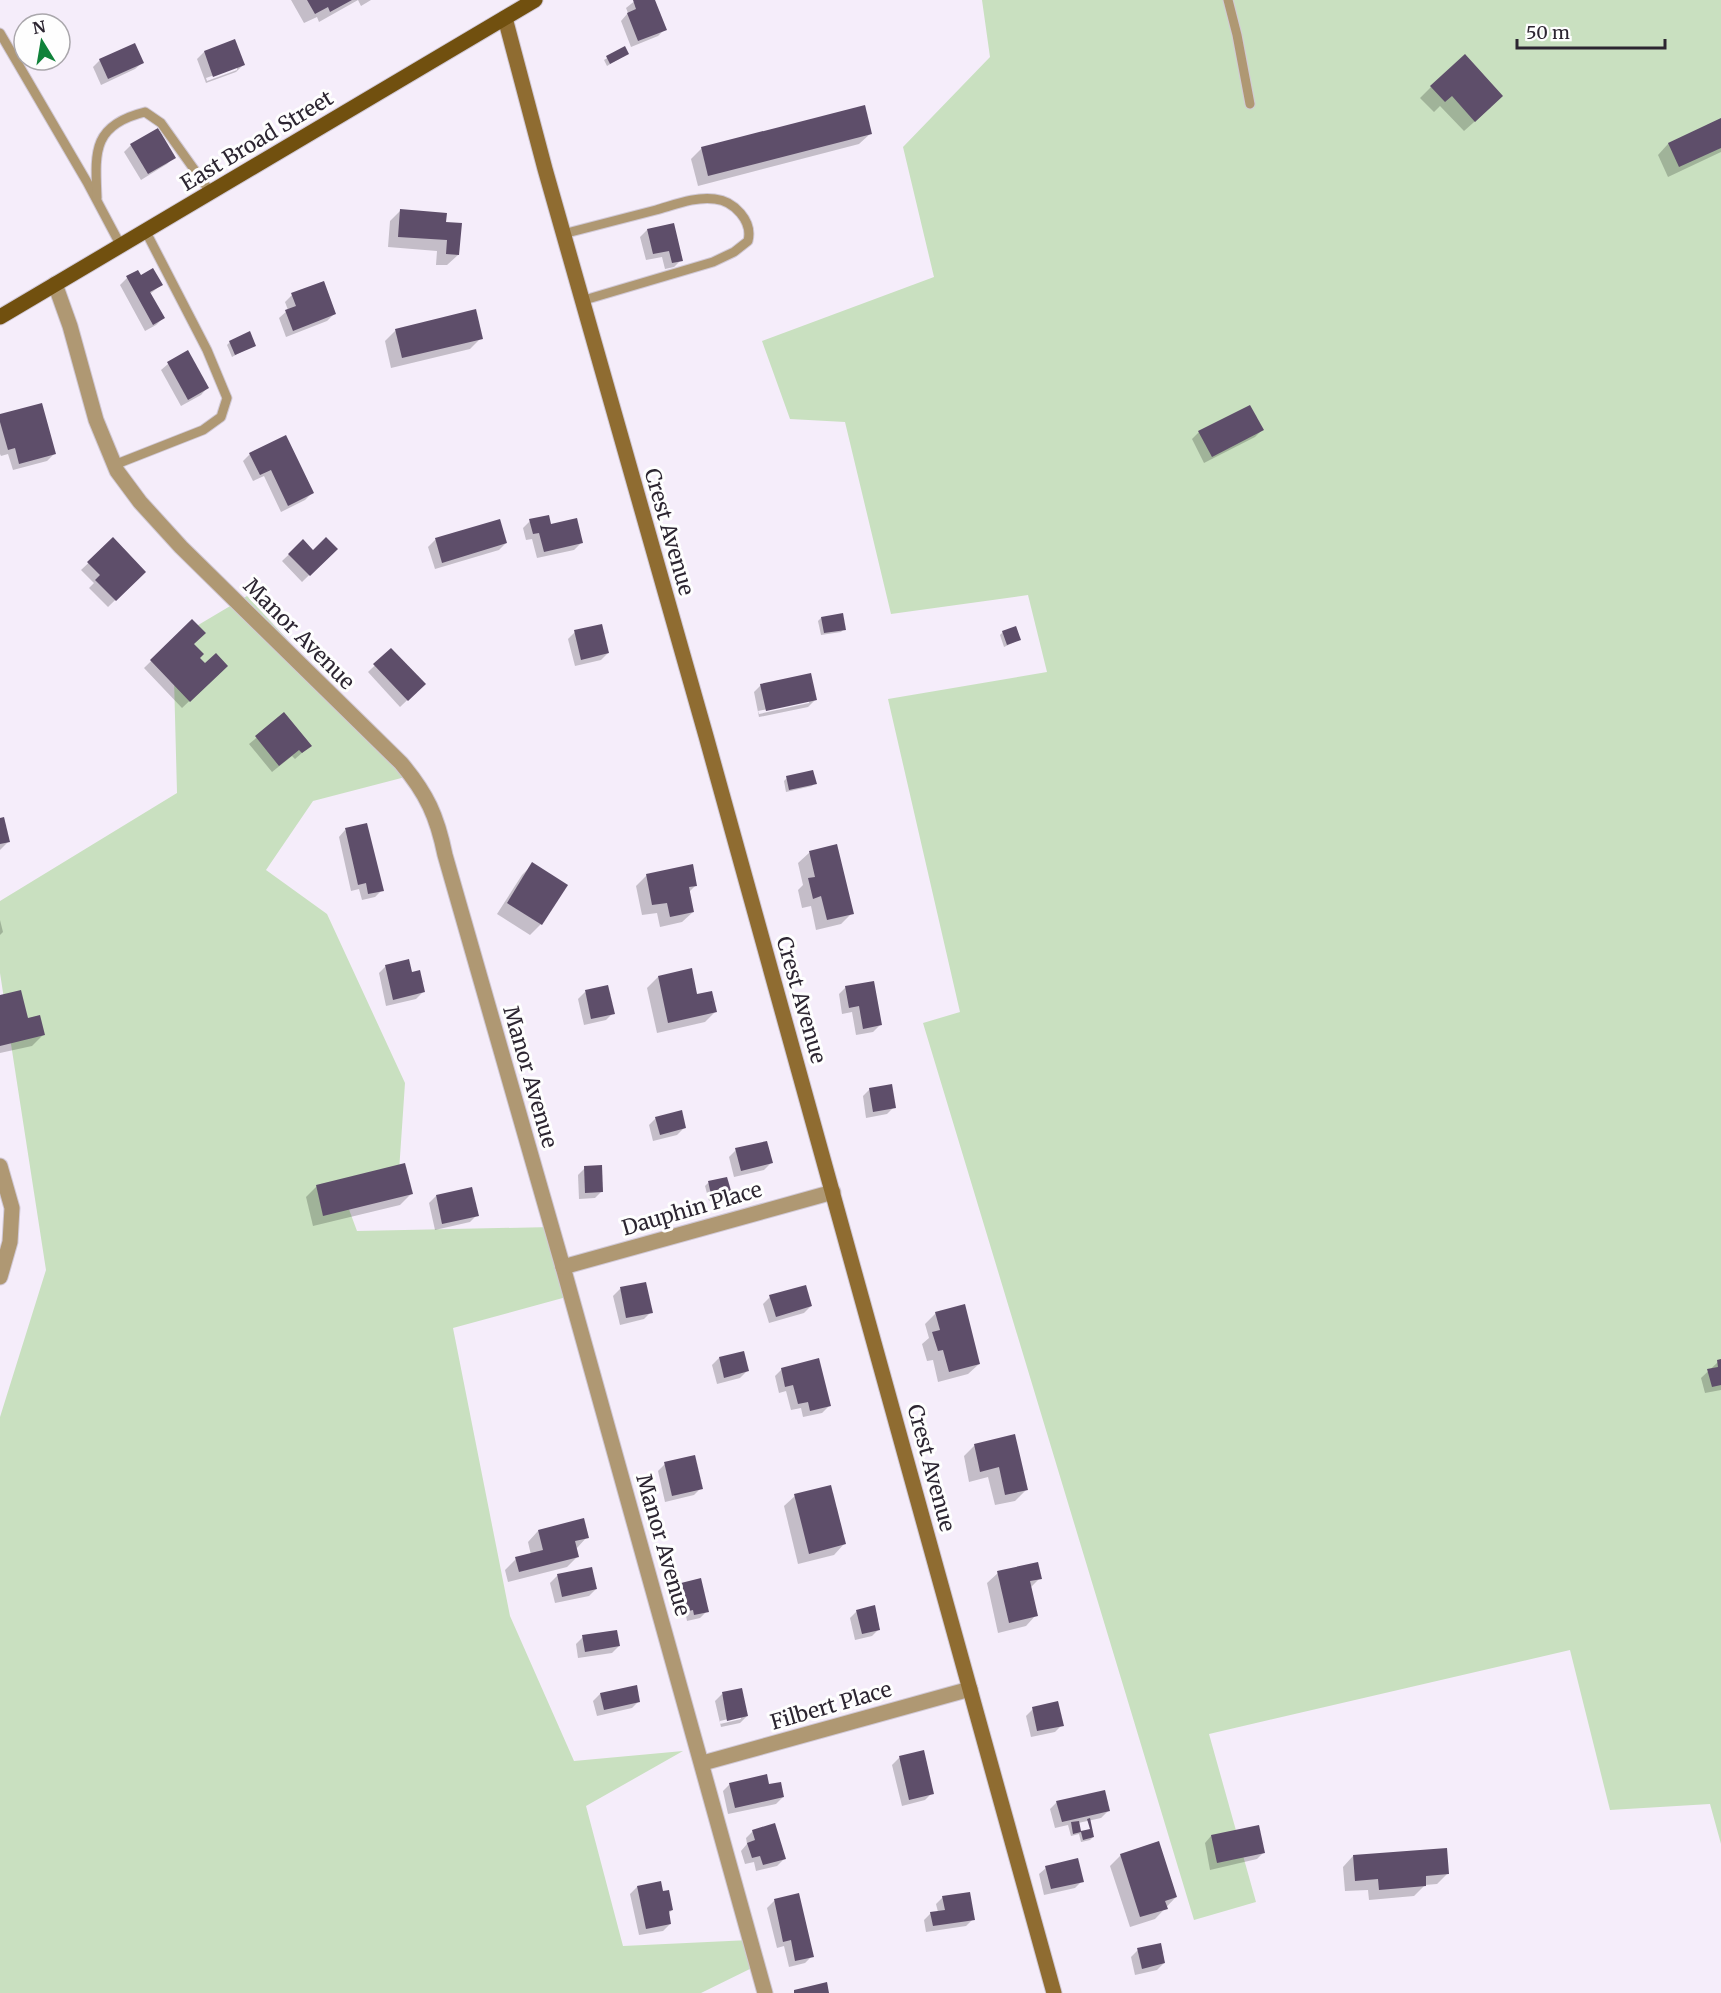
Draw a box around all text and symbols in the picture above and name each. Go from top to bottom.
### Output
north arrow [12,12,72,72]
scale bar [1517,12,1666,50]
text: N [31,16,48,38]
text: 50 m [1526,21,1570,44]
street label: East Broad Street [176,84,338,197]
street label: Crest Avenue [638,465,700,598]
street label: Manor Avenue [238,572,361,695]
street label: Crest Avenue [770,933,832,1066]
street label: Manor Avenue [497,1003,564,1151]
street label: Dauphin Place [619,1176,765,1241]
street label: Crest Avenue [902,1401,961,1535]
street label: Manor Avenue [630,1471,697,1619]
street label: Filbert Place [767,1675,895,1736]

